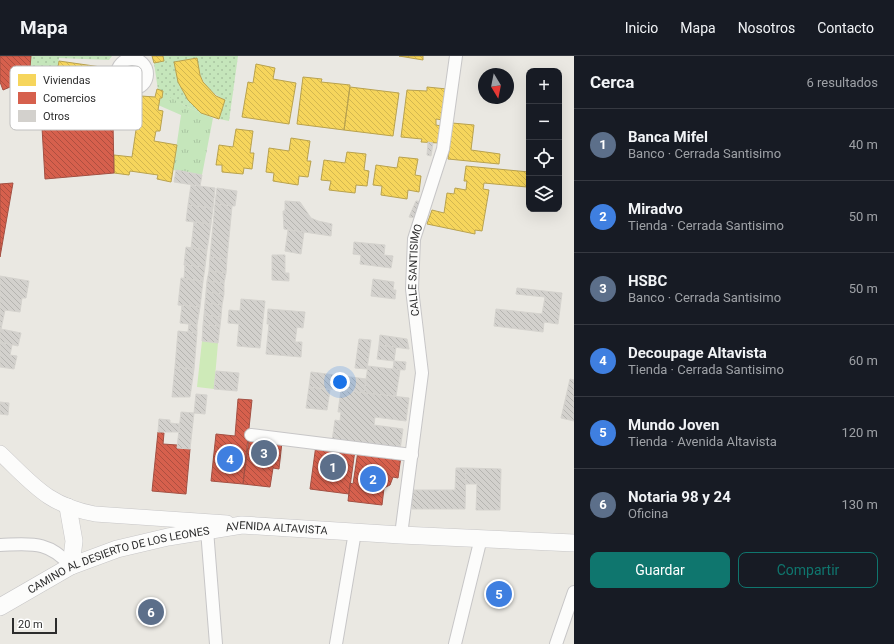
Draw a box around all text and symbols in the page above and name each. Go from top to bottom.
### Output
text: Mapa [20,16,68,39]
text: Inicio [625,20,658,36]
text: Mapa [680,20,716,36]
text: Nosotros [738,20,795,36]
text: Contacto [817,20,874,36]
legend [10,66,142,130]
north arrow [478,68,514,104]
map controls [526,68,562,212]
button: + [526,68,562,104]
text: Cerca [590,72,634,92]
text: Viviendas [43,74,91,87]
text: 6 resultados [806,75,878,90]
text: Comercios [43,92,96,105]
button: − [526,104,562,140]
text: Otros [43,110,70,123]
text: Banca Mifel [628,128,708,146]
text: 1 [599,137,607,152]
text: 40 m [849,137,878,152]
button: locate [526,140,562,176]
text: Banco · Cerrada Santisimo [628,146,781,161]
button: layers [526,176,562,212]
text: Miradvo [628,200,683,218]
text: 2 [599,209,607,224]
text: 50 m [849,209,878,224]
text: Tienda · Cerrada Santisimo [628,218,784,233]
street label: CALLE SANTISIMO [405,222,425,317]
text: HSBC [628,272,667,290]
text: 3 [599,281,607,296]
text: 50 m [849,281,878,296]
text: Banco · Cerrada Santisimo [628,290,781,305]
text: Decoupage Altavista [628,344,767,362]
text: 4 [599,353,607,368]
text: 60 m [849,353,878,368]
text: Tienda · Cerrada Santisimo [628,362,784,377]
your location [330,372,350,392]
text: Mundo Joven [628,416,719,434]
text: 5 [599,425,607,440]
text: 120 m [841,425,878,440]
text: Tienda · Avenida Altavista [628,434,777,449]
pin: 3 [251,438,277,468]
pin: 4 [217,444,243,474]
pin: 1 [320,452,346,482]
pin: 2 [360,464,386,494]
text: Notaria 98 y 24 [628,488,731,506]
text: 6 [599,497,607,512]
text: 130 m [841,497,878,512]
text: Oficina [628,506,668,521]
street label: AVENIDA ALTAVISTA [225,518,329,537]
street label: CAMINO AL DESIERTO DE LOS LEONES [25,524,211,596]
button: Guardar [590,552,730,588]
button: Compartir [738,552,878,588]
pin: 5 [486,579,512,609]
pin: 6 [138,597,164,627]
scale bar [12,616,57,635]
text: 20 m [18,618,43,631]

